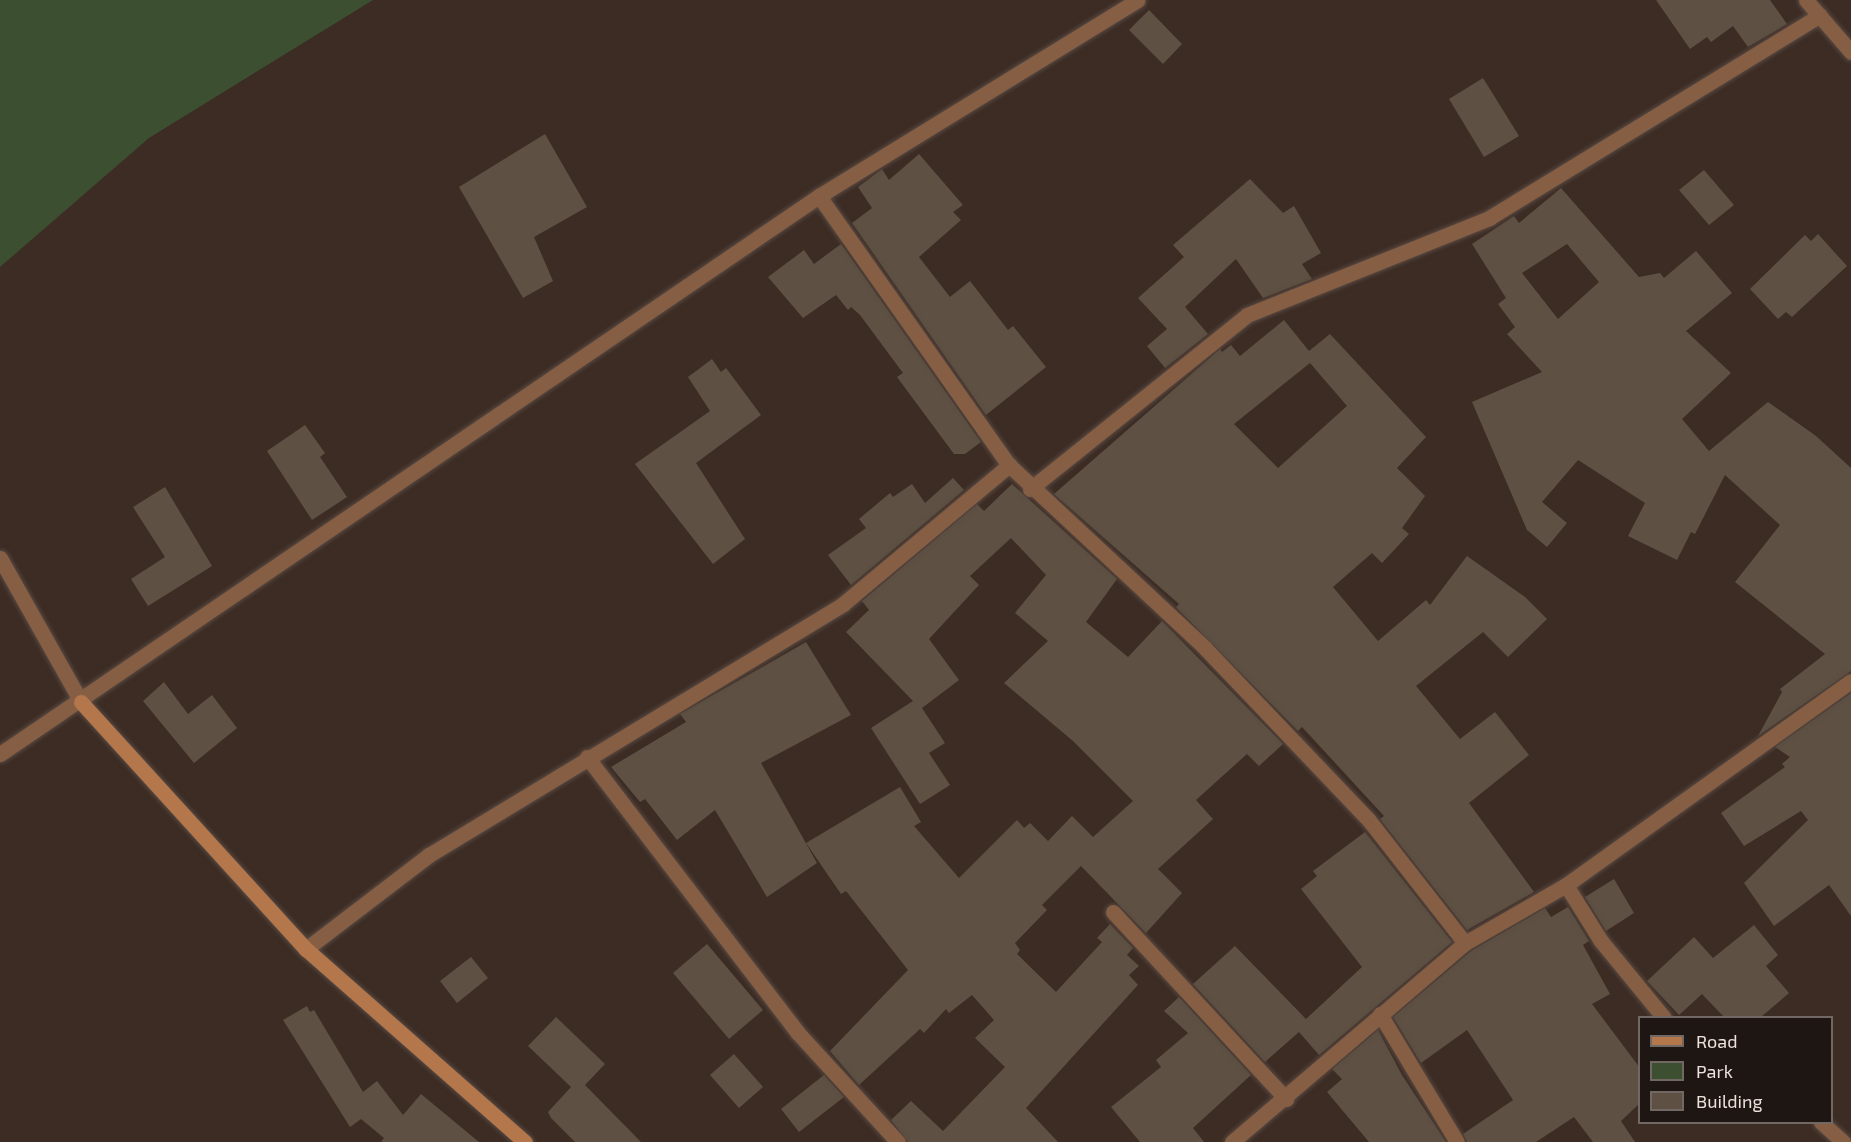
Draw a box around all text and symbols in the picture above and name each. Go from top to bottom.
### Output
legend [1638,1016,1833,1124]
text: Road [1696,1030,1737,1052]
text: Park [1696,1060,1733,1082]
text: Building [1696,1090,1763,1112]

